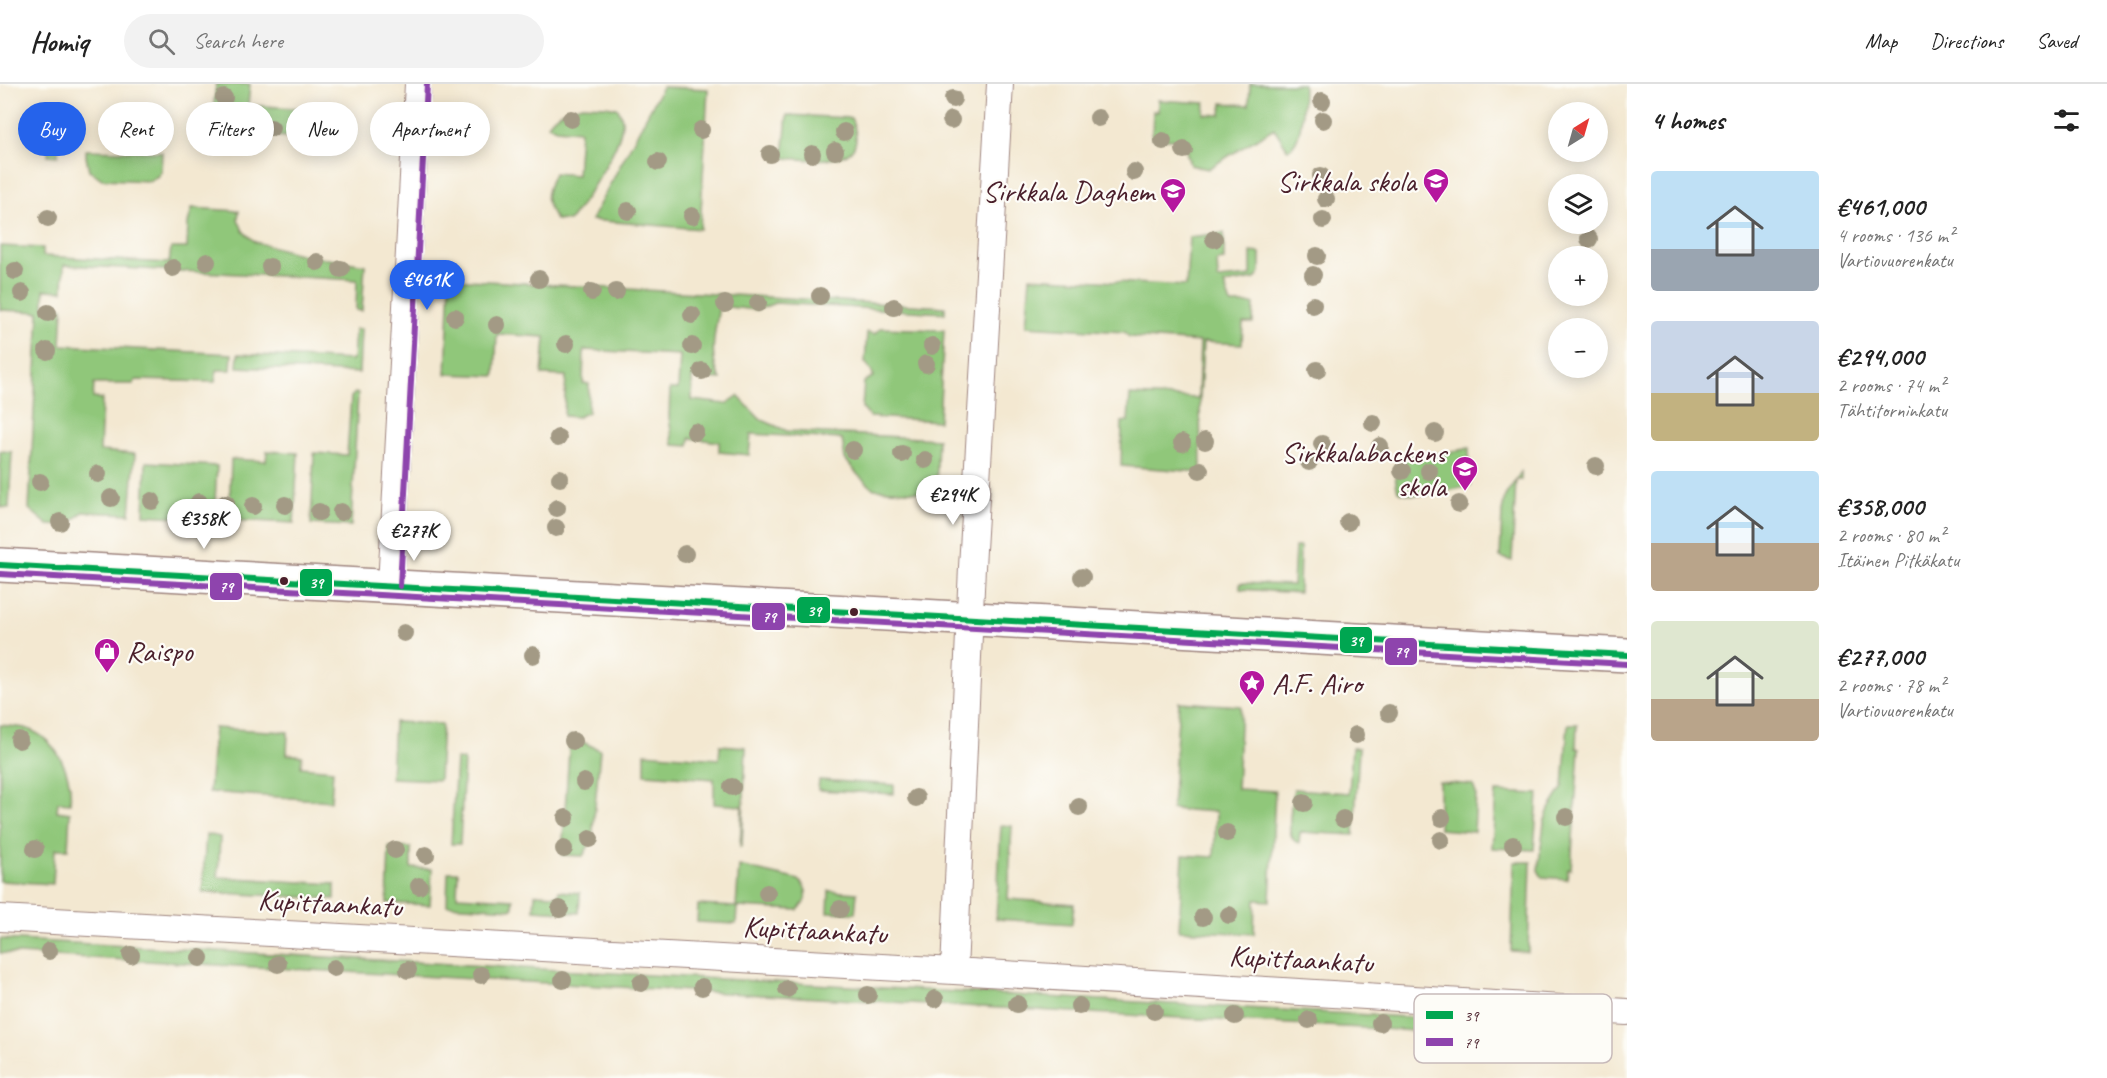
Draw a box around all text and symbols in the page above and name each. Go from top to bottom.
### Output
search box [124,14,544,68]
text: Homiq [30,24,88,59]
icon: search [145,25,178,58]
text: Search here [193,27,283,55]
text: Map [1865,28,1897,54]
text: Directions [1930,28,2003,54]
text: Saved [2036,28,2077,54]
chip: Buy [18,102,86,156]
chip: Rent [98,102,174,156]
chip: Filters [186,102,274,156]
chip: New [286,102,358,156]
chip: Apartment [370,102,490,156]
north arrow [1548,102,1608,162]
map controls [1548,102,1608,378]
text: 4 homes [1651,104,1724,137]
icon: filters [2050,104,2083,137]
place label: Sirkkala skola [1277,162,1418,200]
school or university icon: Sirkkala skola [1421,166,1451,204]
place label: Sirkkala Daghem [983,172,1156,210]
button: layers [1548,174,1608,234]
school or university icon: Sirkkala Daghem [1158,176,1188,214]
text: €461,000 [1837,190,1925,223]
icon: home [1699,195,1771,267]
text: 4 rooms · 136 m² [1837,223,1954,248]
button: + [1548,246,1608,306]
text: Vartiovuorenkatu [1837,248,1953,273]
pin: €461K [385,260,469,311]
text: €461K [404,267,450,292]
button: − [1548,318,1608,378]
text: €294,000 [1837,340,1924,373]
icon: home [1699,345,1771,417]
text: 2 rooms · 74 m² [1837,373,1945,398]
text: Tähtitorninkatu [1837,398,1947,423]
place label: Sirkkalabackens skola [1281,433,1449,505]
school or university icon: Sirkkalabackens skola [1450,454,1480,492]
pin: €294K [911,475,995,526]
text: €294K [930,482,976,507]
text: €358,000 [1837,490,1924,523]
icon: home [1699,495,1771,567]
pin: €358K [162,499,246,550]
text: €358K [181,506,227,531]
pin: €277K [372,511,456,562]
text: €277K [391,518,437,543]
text: 2 rooms · 80 m² [1837,523,1945,548]
text: Itäinen Pitkäkatu [1837,548,1959,573]
line badge: 39 [299,568,333,597]
line badge: 79 [209,572,243,601]
text: 39 [309,573,325,593]
unlabelled marker [278,575,290,587]
text: 79 [219,577,235,597]
line badge: 39 [796,596,831,624]
text: 39 [807,601,823,621]
line badge: 79 [751,602,786,631]
unlabelled marker [848,606,860,618]
text: 79 [762,607,778,627]
line badge: 39 [1339,626,1373,654]
text: 39 [1349,631,1365,651]
place label: Raispo [126,632,194,670]
shop icon: Raispo [92,636,122,674]
line badge: 79 [1384,637,1418,666]
text: €277,000 [1837,640,1924,673]
text: 79 [1394,642,1410,662]
icon: home [1699,645,1771,717]
place label: A.F. Airo [1272,664,1365,702]
place icon: A.F. Airo [1237,668,1267,706]
text: 2 rooms · 78 m² [1837,673,1945,698]
text: Vartiovuorenkatu [1837,698,1953,723]
street label: Kupittaankatu [257,880,405,926]
street label: Kupittaankatu [742,907,890,953]
street label: Kupittaankatu [1228,936,1376,982]
legend [1414,994,1612,1063]
text: 39 [1464,1006,1480,1026]
text: 79 [1464,1033,1480,1053]

